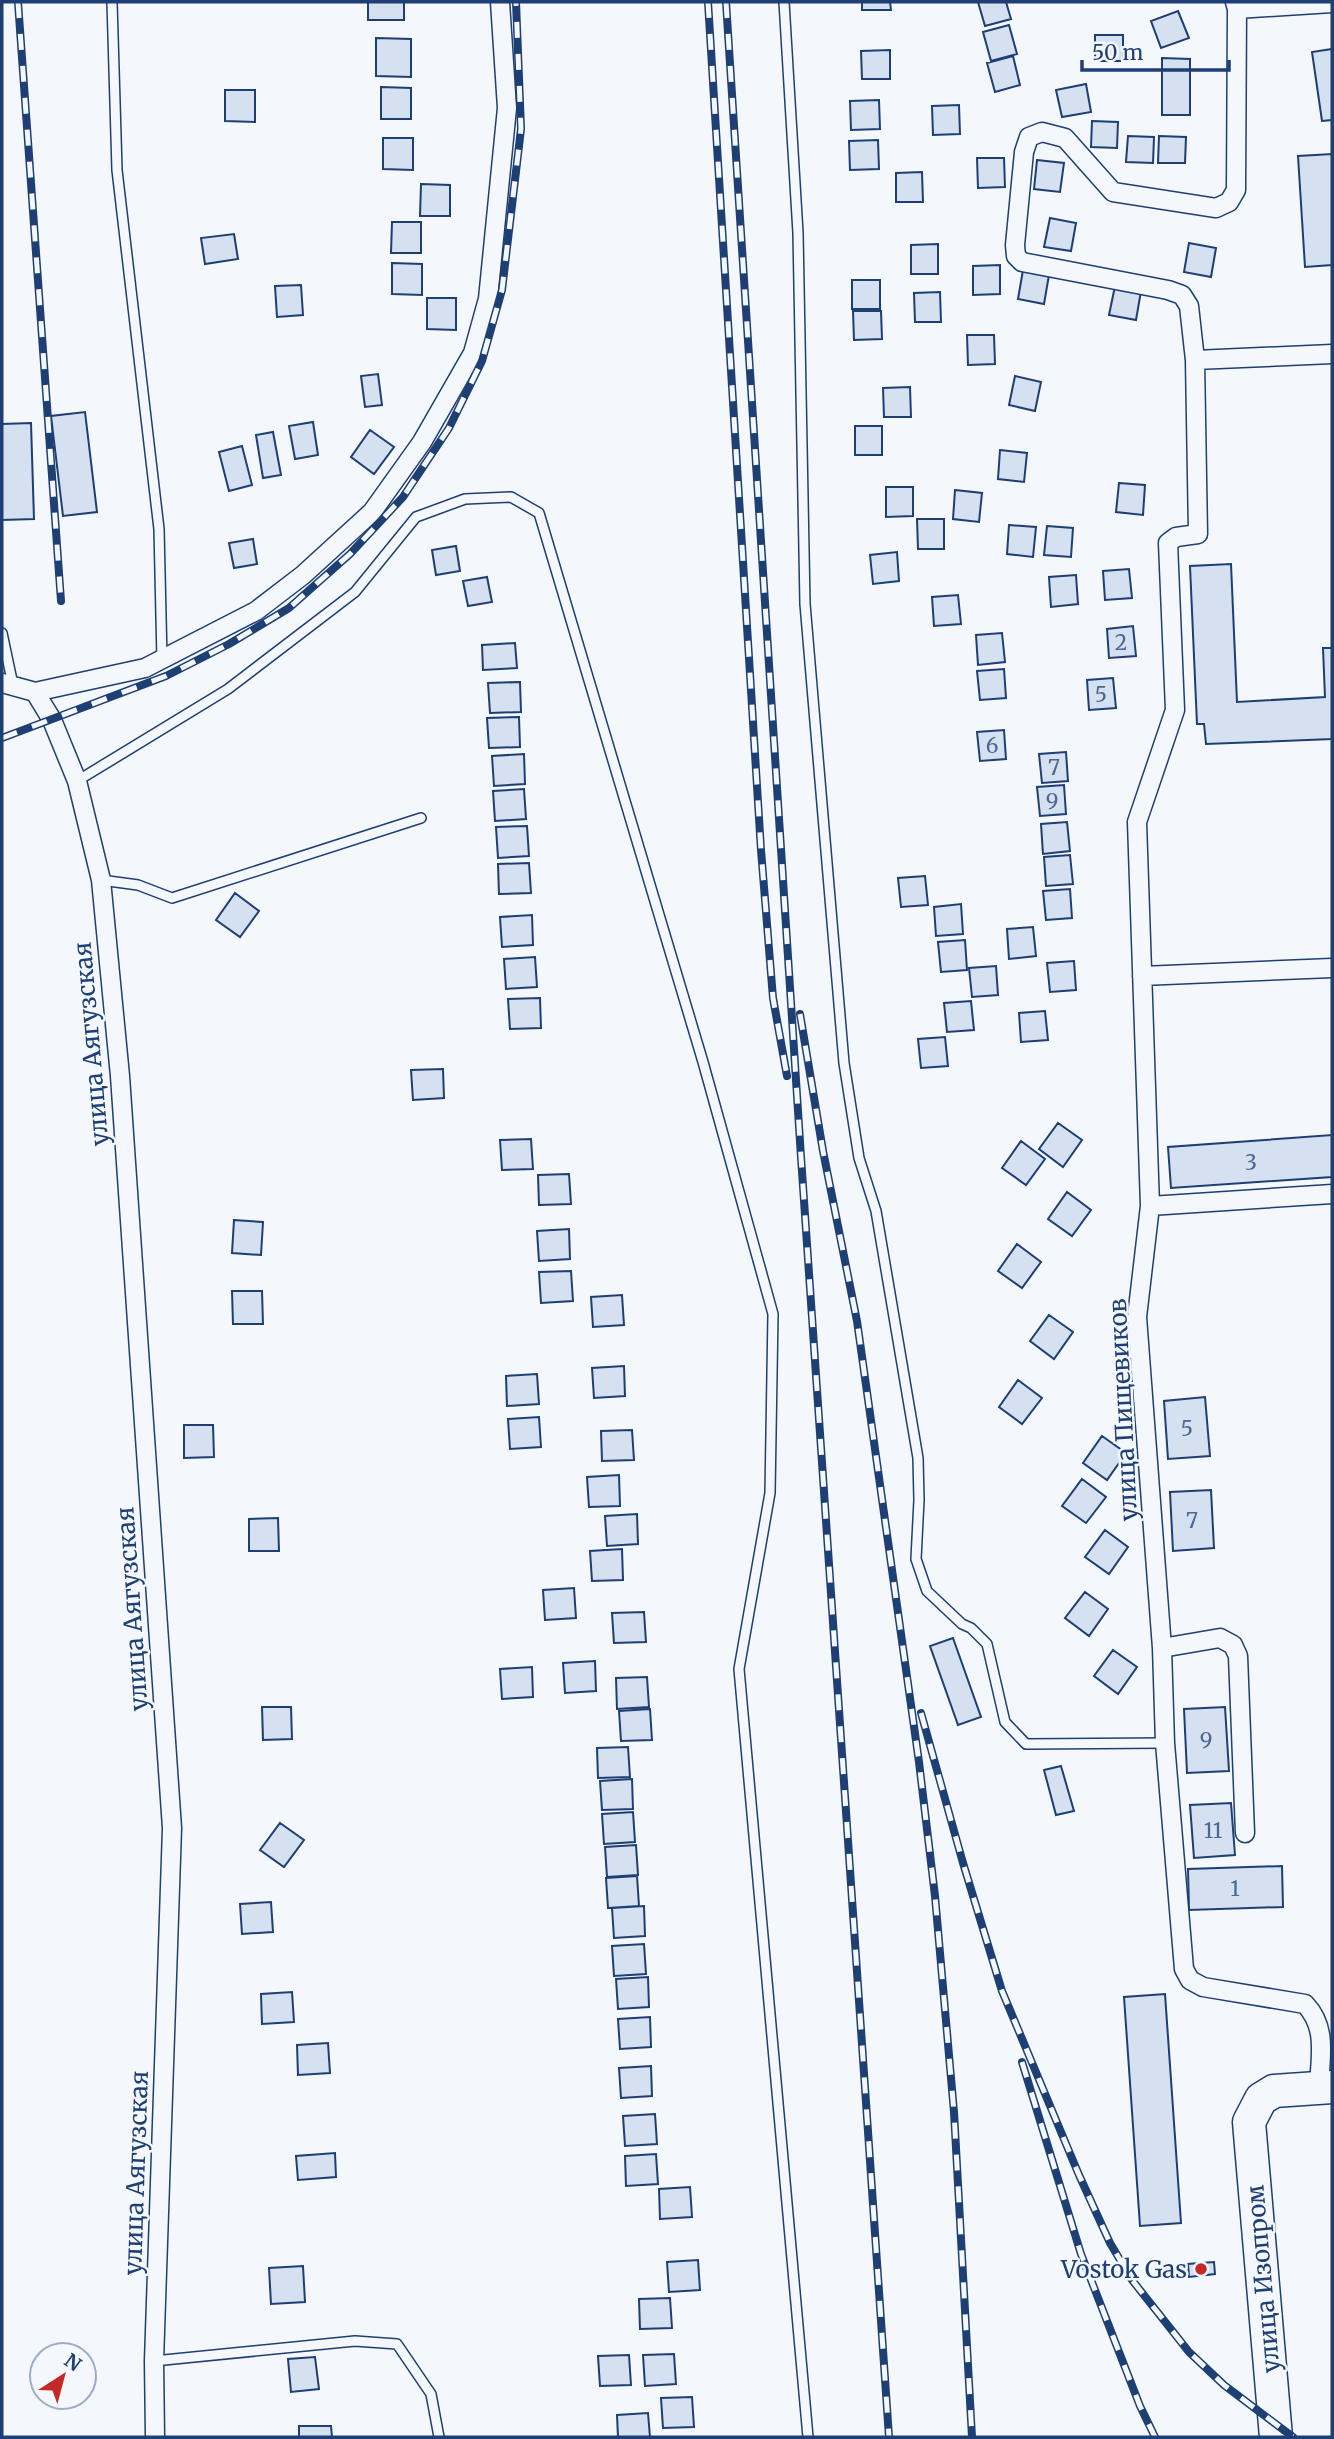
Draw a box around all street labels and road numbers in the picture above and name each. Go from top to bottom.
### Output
street label: улица Аягузская [67,941,115,1147]
street label: улица Пищевиков [1102,1298,1144,1522]
street label: улица Аягузская [109,1506,155,1712]
street label: улица Аягузская [117,2070,155,2276]
street label: улица Изопром [1239,2184,1287,2374]

